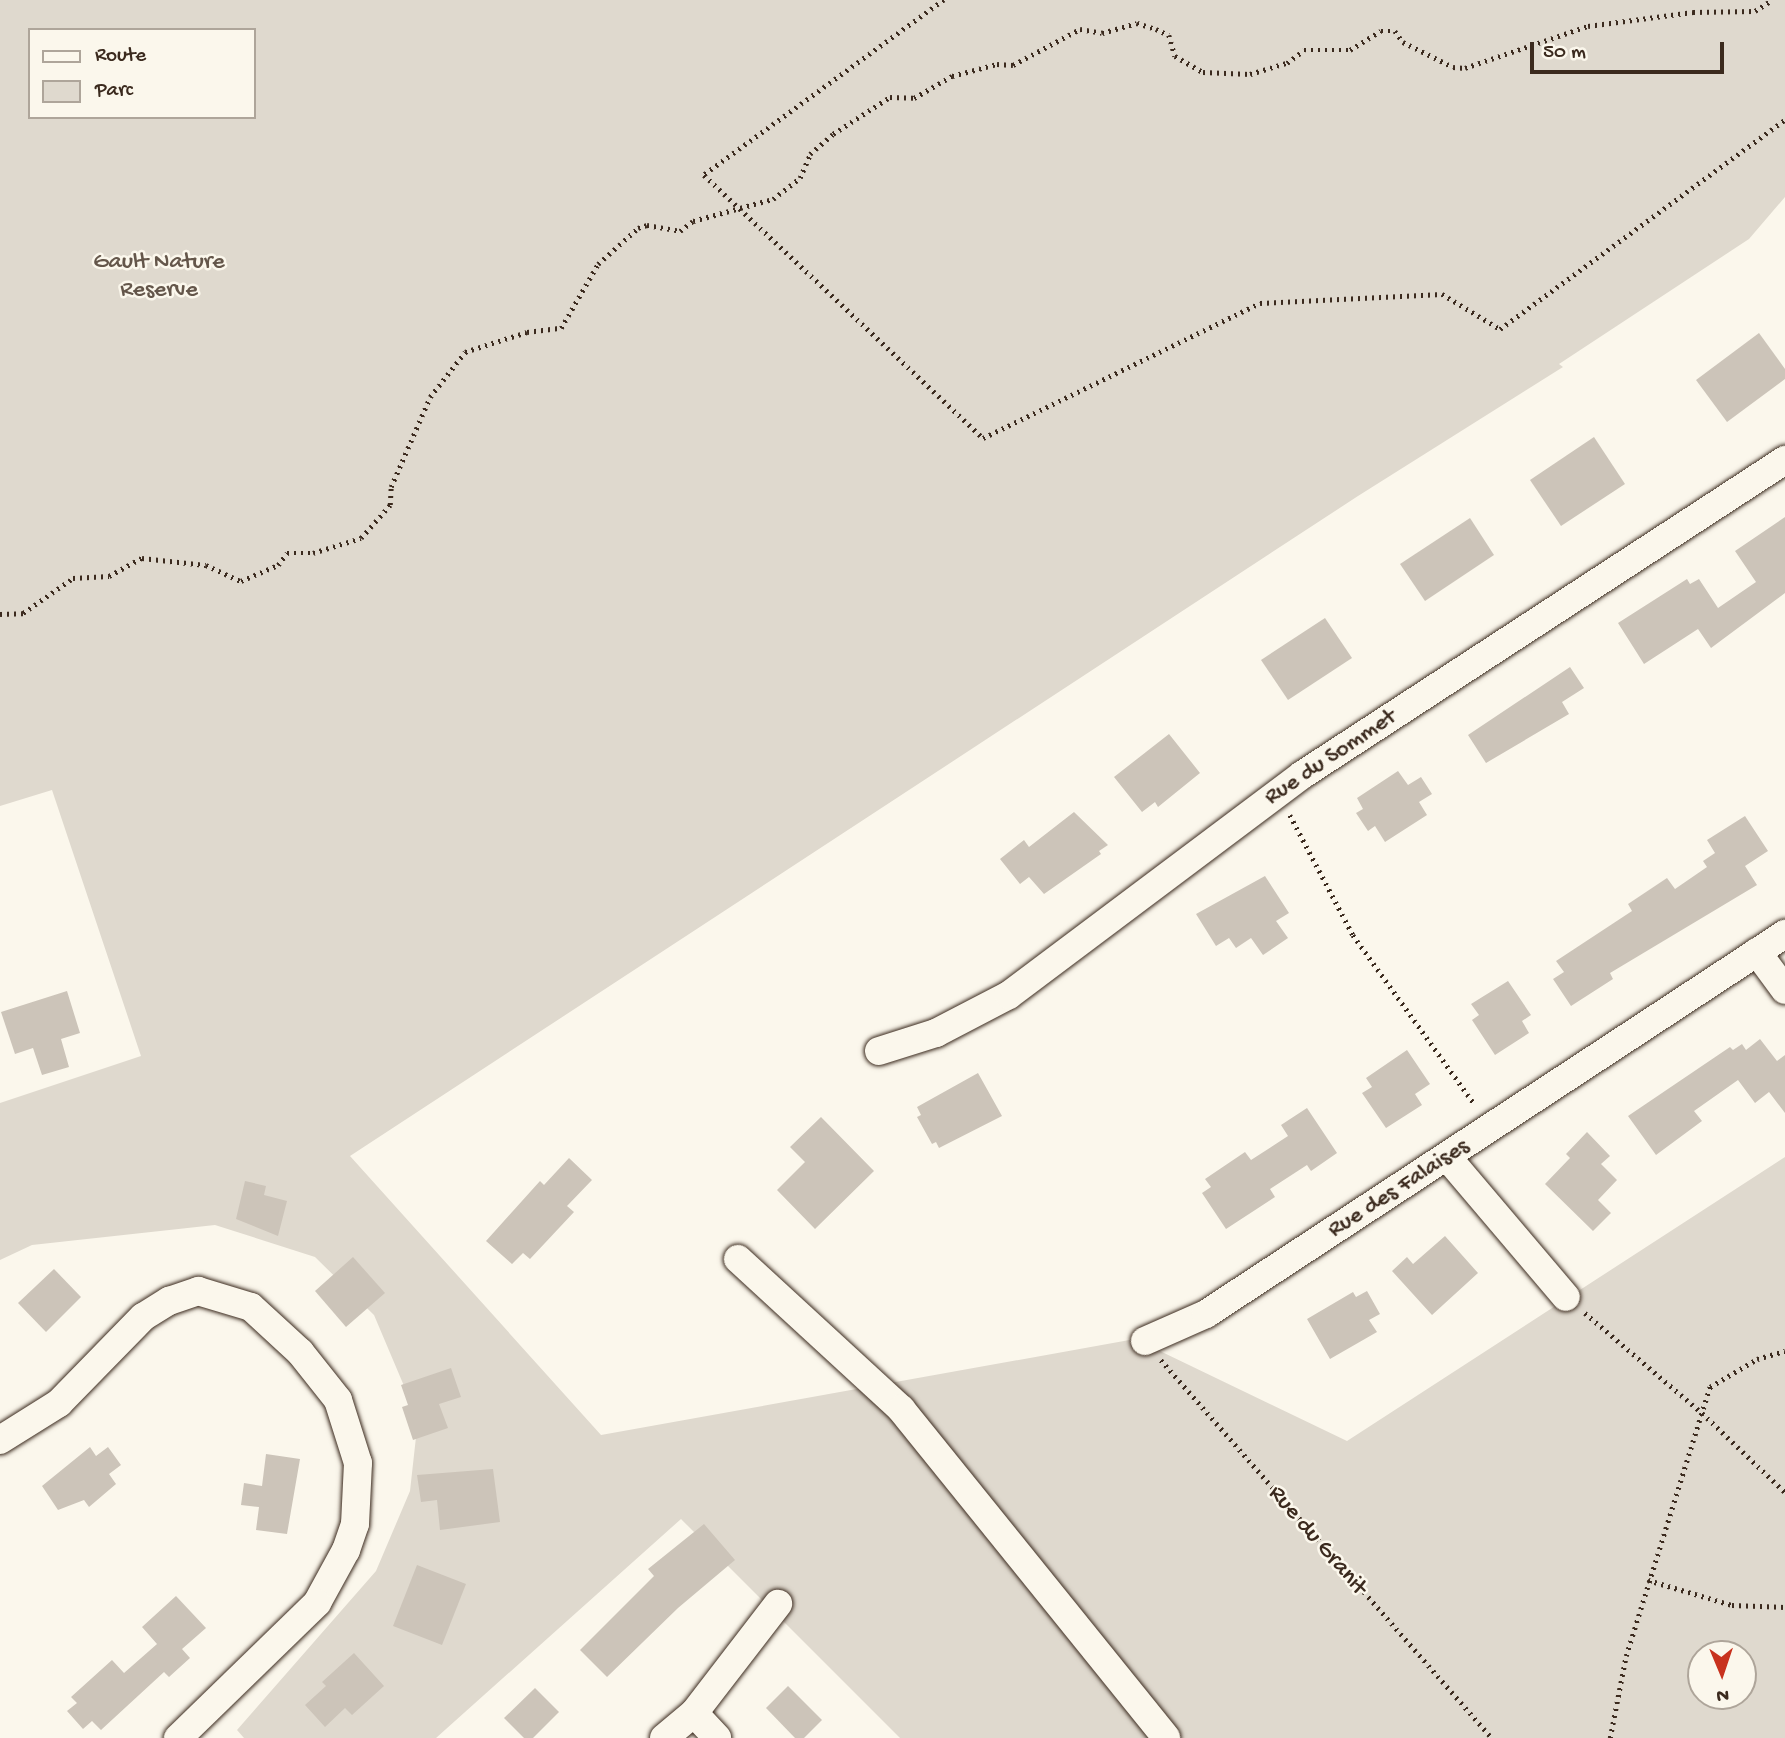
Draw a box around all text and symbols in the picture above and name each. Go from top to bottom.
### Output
legend [28,28,256,119]
scale bar [1533,28,1727,72]
text: 50 m [1543,41,1586,66]
text: Route [95,44,146,69]
text: Parc [95,79,133,104]
park label: Gault Nature Reserve [93,249,225,305]
street label: Rue du Sommet [1260,703,1402,813]
street label: Rue des Falaises [1323,1133,1475,1245]
street label: Rue du Granit [1261,1480,1373,1602]
north arrow [1687,1640,1757,1710]
text: N [1716,1683,1729,1706]

